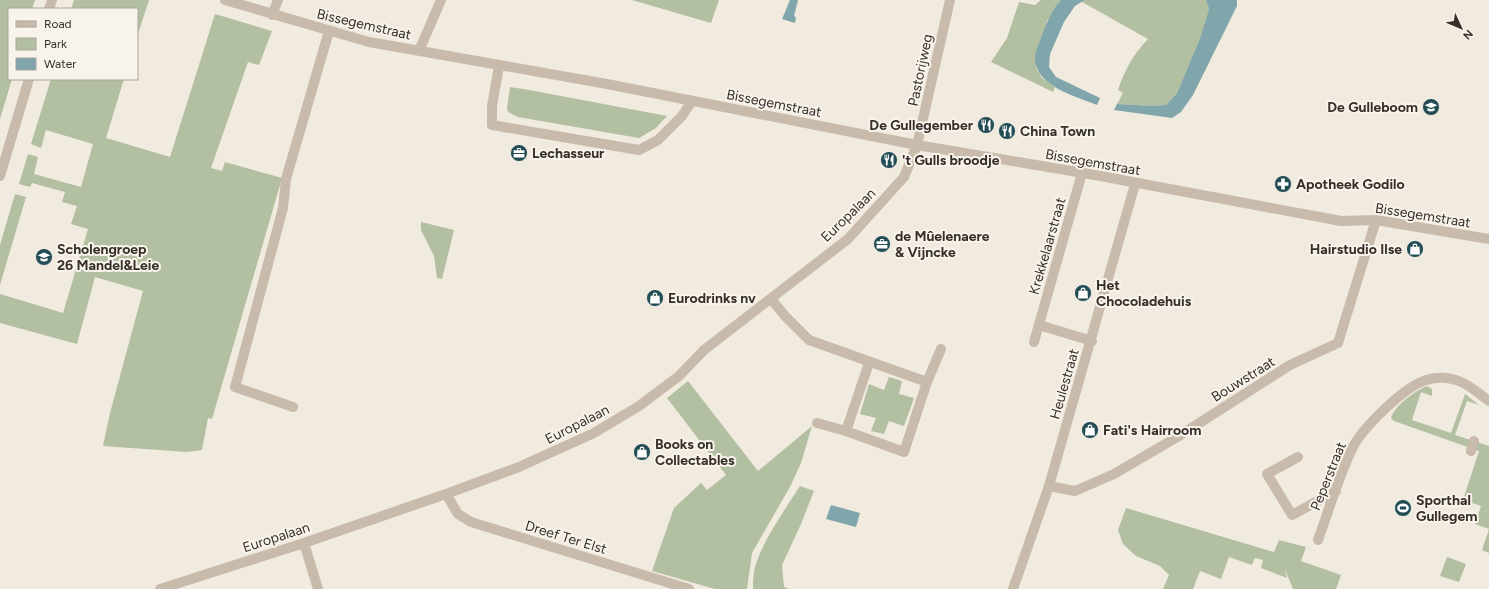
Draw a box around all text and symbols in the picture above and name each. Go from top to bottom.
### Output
street label: Bissegemstraat [315,5,413,44]
legend [8,8,138,80]
north arrow [1441,8,1481,48]
text: Road [44,17,72,31]
text: N [1460,27,1475,42]
street label: Pastorijweg [905,32,936,108]
text: Park [44,37,67,51]
text: Water [44,57,76,71]
street label: Bissegemstraat [725,86,823,121]
school or university icon: De Gulleboom [1421,97,1441,117]
place label: De Gulleboom [1327,99,1418,116]
restaurant icon: De Gullegember [976,115,996,135]
place label: De Gullegember [869,117,974,134]
restaurant icon: China Town [997,121,1017,141]
place label: China Town [1020,123,1095,140]
office icon: Lechasseur [509,143,529,163]
place label: Lechasseur [532,145,605,162]
street label: Bissegemstraat [1044,146,1142,179]
restaurant icon: 't Gulls broodje [879,150,899,170]
place label: 't Gulls broodje [902,152,1000,169]
pharmacy icon: Apotheek Godilo [1273,174,1293,194]
place label: Apotheek Godilo [1296,176,1405,193]
street label: Europalaan [817,185,879,246]
street label: Krekkelaarstraat [1026,196,1069,297]
street label: Bissegemstraat [1374,200,1472,231]
place label: de Mûelenaere & Vijncke [895,228,990,261]
office icon: de Mûelenaere & Vijncke [872,234,892,254]
shop icon: Hairstudio Ilse [1405,239,1425,259]
place label: Scholengroep 26 Mandel&Leie [57,241,159,274]
place label: Hairstudio Ilse [1310,241,1402,258]
school or university icon: Scholengroep 26 Mandel&Leie [34,247,54,267]
place label: Het Chocoladehuis [1096,277,1192,310]
shop icon: Het Chocoladehuis [1073,283,1093,303]
shop icon: Eurodrinks nv [645,288,665,308]
place label: Eurodrinks nv [668,290,756,307]
street label: Heulestraat [1046,347,1083,421]
street label: Bouwstraat [1208,353,1278,406]
street label: Europalaan [542,401,612,448]
shop icon: Fati's Hairroom [1080,420,1100,440]
place label: Fati's Hairroom [1103,422,1201,439]
place label: Books on Collectables [655,436,735,469]
street label: Peperstraat [1307,439,1350,513]
shop icon: Books on Collectables [632,442,652,462]
place label: Sporthal Gullegem [1416,492,1477,525]
sports icon: Sporthal Gullegem [1393,498,1413,518]
street label: Dreef Ter Elst [523,517,609,558]
street label: Europalaan [240,519,312,556]

